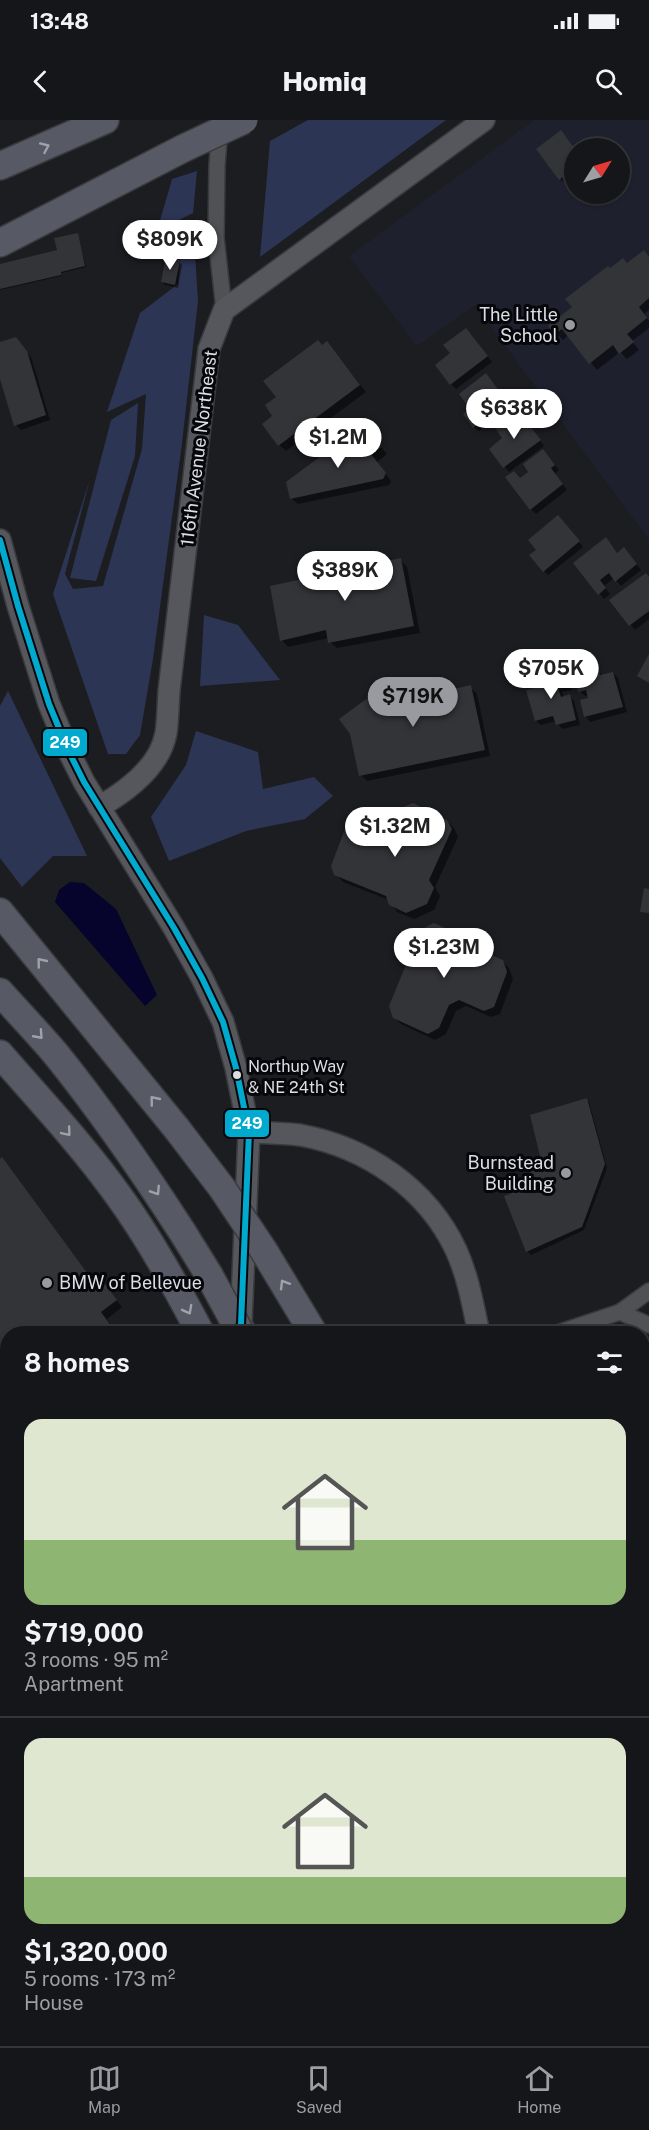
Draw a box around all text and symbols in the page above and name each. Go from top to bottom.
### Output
text: 13:48 [30,8,89,34]
icon: back [24,65,57,98]
text: Homiq [282,65,367,97]
icon: search [592,65,625,98]
north arrow [564,138,630,204]
map controls [564,138,630,204]
one-way arrow [38,142,49,154]
pin: $809K [128,220,212,271]
text: $809K [136,227,204,251]
place label: The Little School [479,304,558,346]
marker: The Little School [563,318,577,332]
street label: 116th Avenue Northeast [176,349,221,547]
pin: $638K [472,389,556,440]
text: $638K [480,396,548,420]
pin: $1.2M [296,418,380,469]
text: $1.2M [308,425,368,449]
pin: $389K [303,551,387,602]
text: $389K [311,558,379,582]
pin: $705K [509,649,593,700]
text: $705K [518,656,584,680]
pin: $719K [371,677,455,728]
text: $719K [382,684,444,708]
line badge: 249 [42,728,88,757]
text: 249 [49,733,81,752]
pin: $1.32M [346,807,444,858]
text: $1.32M [359,814,431,838]
pin: $1.23M [395,928,493,979]
text: $1.23M [408,935,480,959]
one-way arrow [38,958,49,969]
one-way arrow [32,1029,43,1039]
place label: Northup Way & NE 24th St [248,1057,345,1097]
marker: Northup Way & NE 24th St [231,1069,243,1081]
one-way arrow [151,1096,162,1107]
line badge: 249 [224,1109,270,1138]
text: 249 [231,1114,263,1133]
one-way arrow [60,1125,71,1136]
place label: Burnstead Building [468,1152,554,1194]
marker: Burnstead Building [559,1166,573,1180]
one-way arrow [149,1184,160,1195]
place label: BMW of Bellevue [59,1272,202,1293]
marker: BMW of Bellevue [40,1276,54,1290]
one-way arrow [279,1280,291,1290]
one-way arrow [181,1303,193,1314]
icon: filters [593,1346,626,1379]
text: 8 homes [24,1347,130,1378]
icon: home [271,1458,379,1566]
text: $719,000 [24,1617,144,1648]
text: 3 rooms · 95 m² [24,1648,168,1672]
text: Apartment [24,1672,124,1696]
icon: home [271,1777,379,1885]
text: $1,320,000 [24,1936,168,1967]
text: 5 rooms · 173 m² [24,1967,175,1991]
text: House [24,1991,84,2015]
tab: Map [88,2062,121,2117]
tab: Saved [296,2062,342,2117]
tab: Home [517,2062,561,2117]

